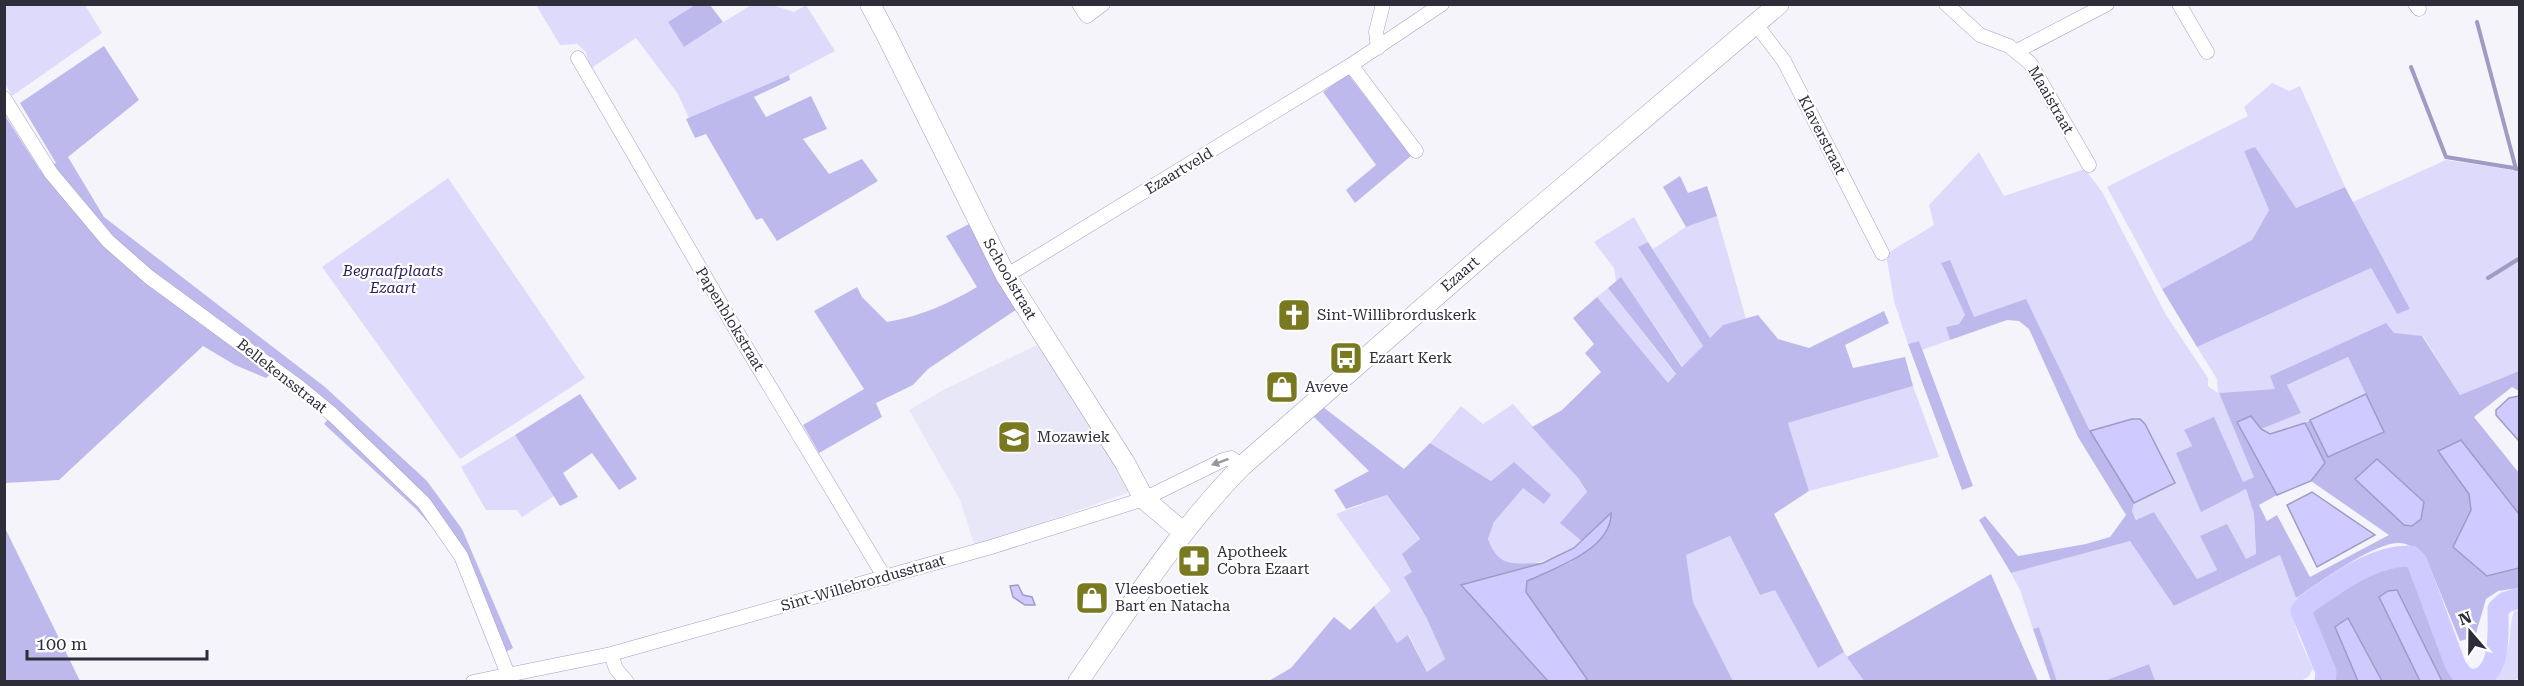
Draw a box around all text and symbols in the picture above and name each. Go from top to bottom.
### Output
street label: Maaistraat [2024,63,2078,138]
street label: Klaverstraat [1794,92,1850,178]
street label: Ezaartveld [1142,144,1216,198]
street label: Schoolstraat [979,235,1041,323]
street label: Ezaart [1437,252,1483,295]
park label: Begraafplaats Ezaart [342,262,443,297]
street label: Papenblokstraat [692,264,768,375]
church icon: Sint-Willibrorduskerk [1276,297,1312,333]
place label: Sint-Willibrorduskerk [1317,306,1477,324]
street label: Bellekensstraat [233,335,331,417]
bus stop icon: Ezaart Kerk [1328,340,1364,376]
place label: Ezaart Kerk [1369,349,1453,367]
shop icon: Aveve [1264,369,1300,405]
place label: Aveve [1305,378,1348,396]
school or university icon: Mozawiek [996,419,1032,455]
place label: Mozawiek [1037,428,1111,446]
one-way arrow [1211,458,1229,468]
pharmacy icon: Apotheek Cobra Ezaart [1176,543,1212,579]
place label: Apotheek Cobra Ezaart [1217,543,1310,578]
street label: Sint-Willebrordusstraat [779,551,948,615]
shop icon: Vleesboetiek Bart en Natacha [1074,580,1110,616]
place label: Vleesboetiek Bart en Natacha [1115,580,1230,615]
north arrow [2440,602,2500,662]
text: N [2456,607,2474,629]
scale bar [27,623,207,661]
text: 100 m [36,633,87,654]

